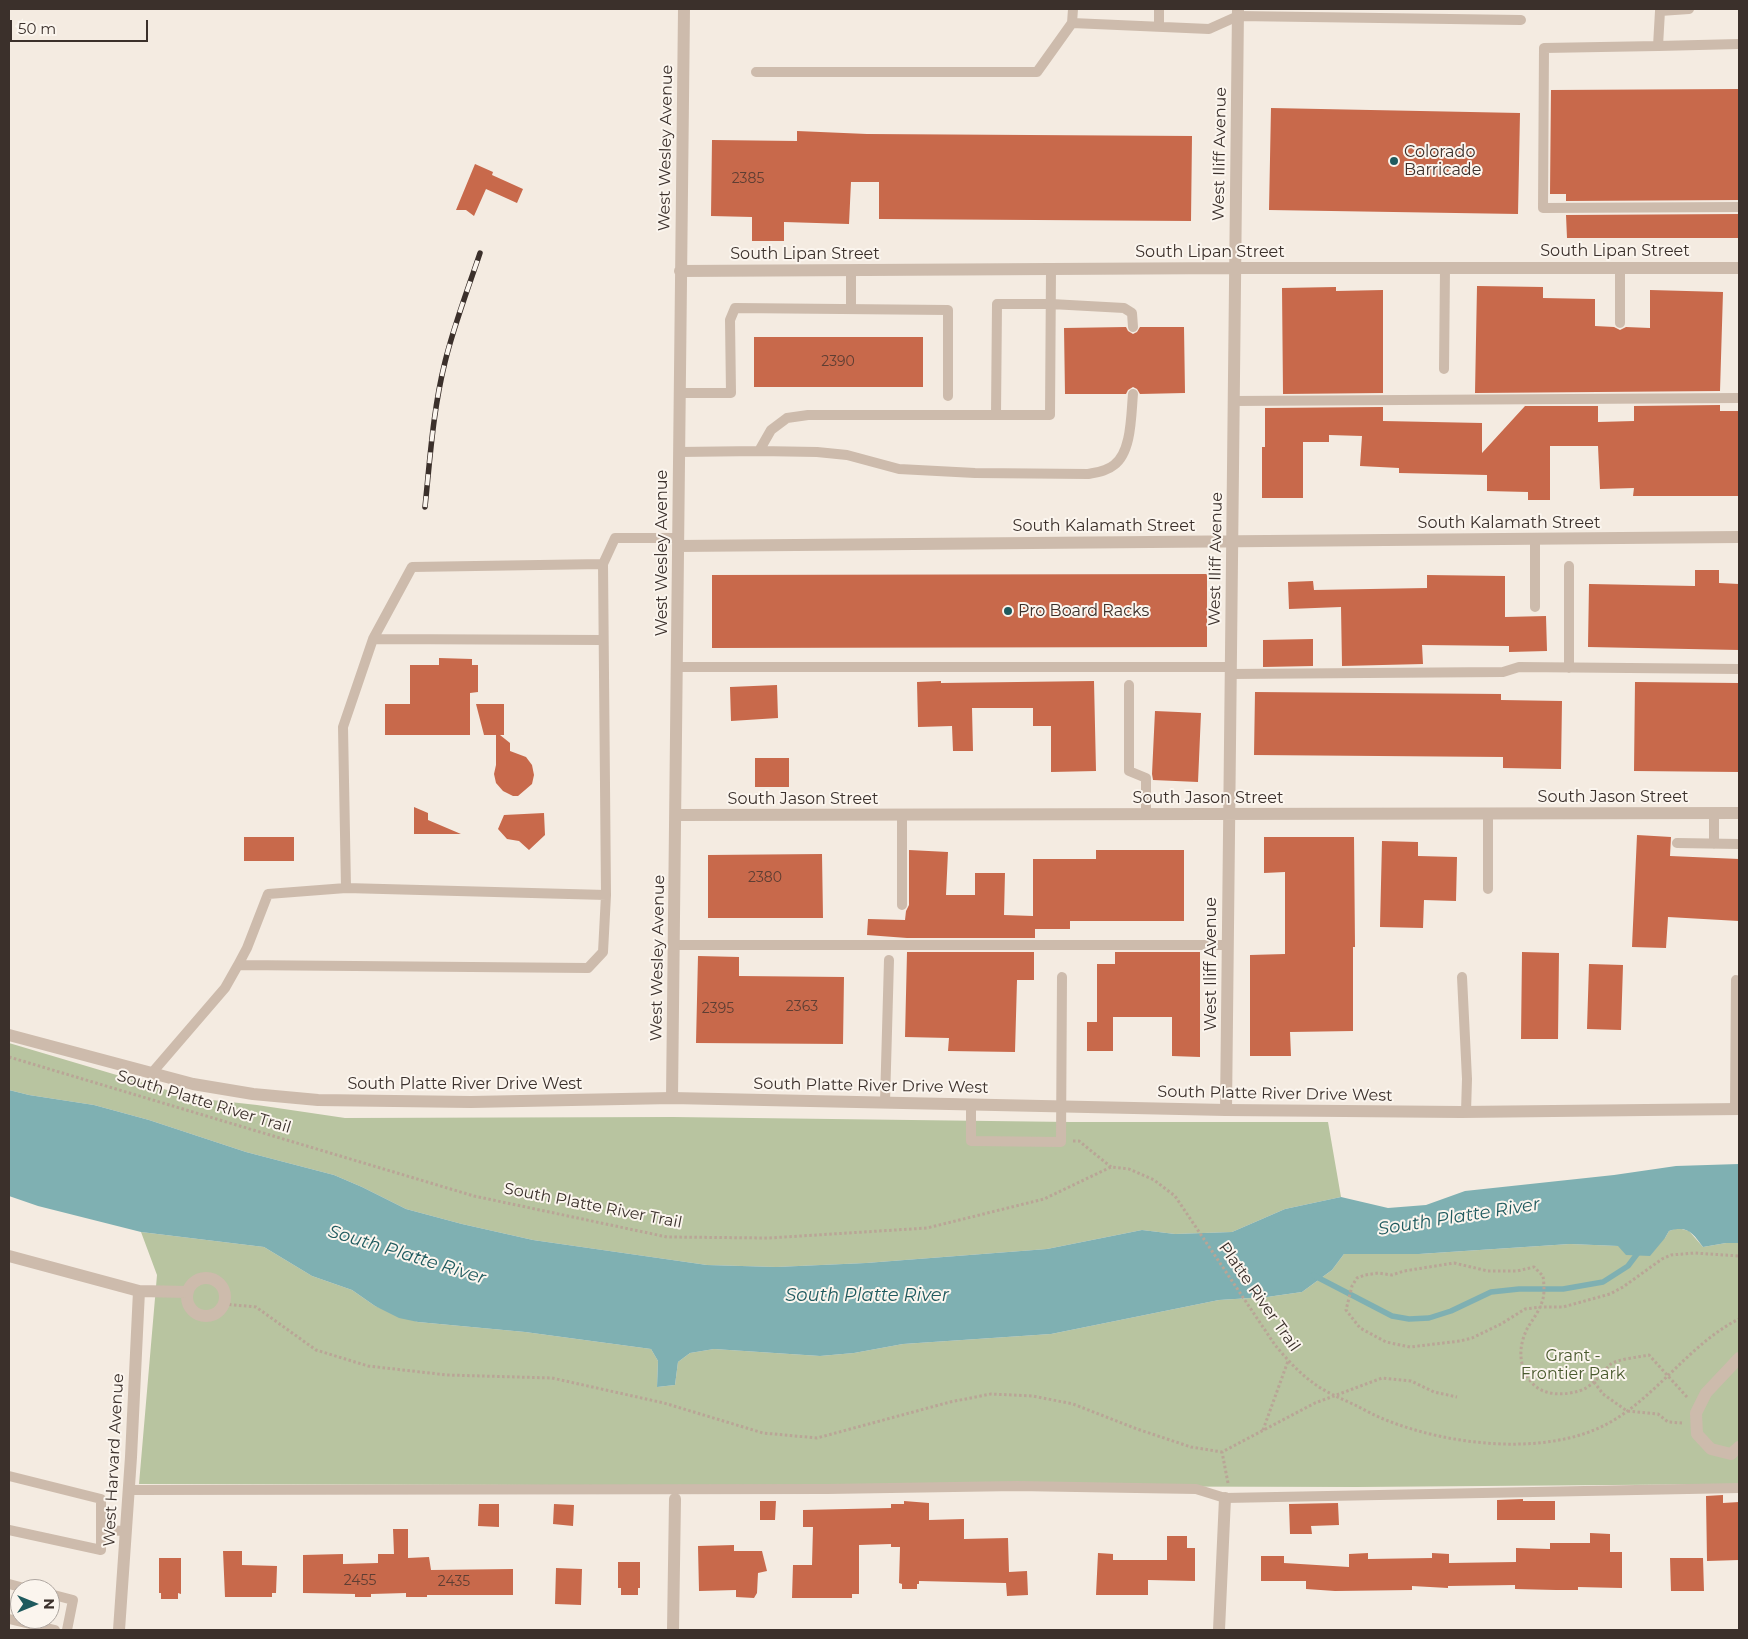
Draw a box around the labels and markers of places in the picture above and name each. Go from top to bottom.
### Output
place label: Colorado Barricade [1404,142,1481,180]
marker: Colorado Barricade [1388,155,1400,167]
place label: Pro Board Racks [1018,601,1149,621]
marker: Pro Board Racks [1002,605,1014,617]

